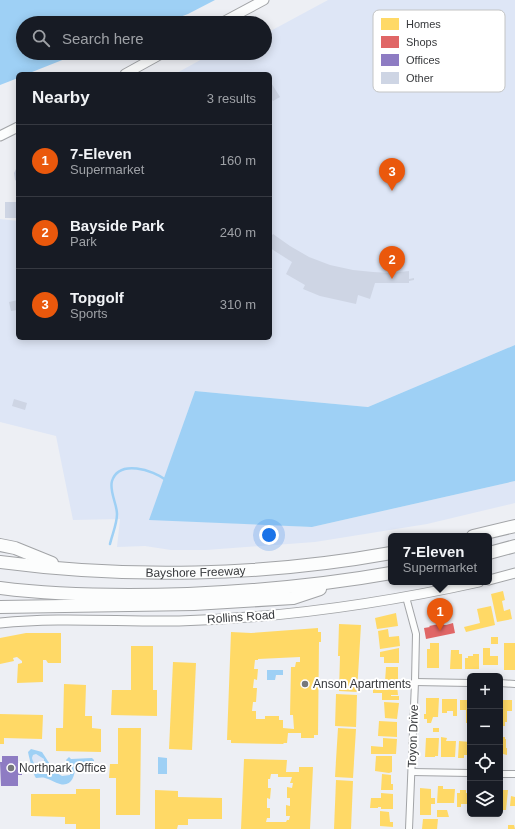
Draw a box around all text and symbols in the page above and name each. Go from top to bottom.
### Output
legend [373,10,505,92]
search box [16,16,272,60]
text: Homes [406,18,441,30]
icon: search [30,27,52,49]
text: Search here [62,30,144,47]
text: Shops [406,36,438,48]
text: Offices [406,54,441,66]
text: Other [406,72,434,84]
text: Nearby [32,88,90,107]
text: 3 results [207,91,256,106]
text: 7-Eleven [70,145,132,162]
text: 1 [41,153,49,168]
text: 160 m [220,153,256,168]
pin: 3 [379,158,405,191]
text: Supermarket [70,162,144,177]
text: Bayside Park [70,217,164,234]
text: 2 [41,225,49,240]
text: 240 m [220,225,256,240]
text: Park [70,234,97,249]
pin: 2 [379,246,405,279]
text: Topgolf [70,289,124,306]
text: 3 [41,297,49,312]
text: 310 m [220,297,256,312]
text: Sports [70,306,108,321]
your location [259,525,279,545]
popup [388,533,492,585]
text: 7-Eleven [403,543,464,560]
text: Supermarket [403,560,477,575]
street label: Bayshore Freeway [145,563,246,580]
pin: 1 [427,598,453,631]
street label: Rollins Road [207,608,275,626]
map controls [467,673,503,817]
button: + [467,673,503,709]
place label: Anson Apartments [313,677,411,691]
marker: Anson Apartments [300,679,310,689]
street label: Toyon Drive [405,704,421,768]
button: − [467,709,503,745]
button: locate [467,745,503,781]
place label: Northpark Office [19,761,106,775]
marker: Northpark Office [6,763,16,773]
button: layers [467,781,503,817]

